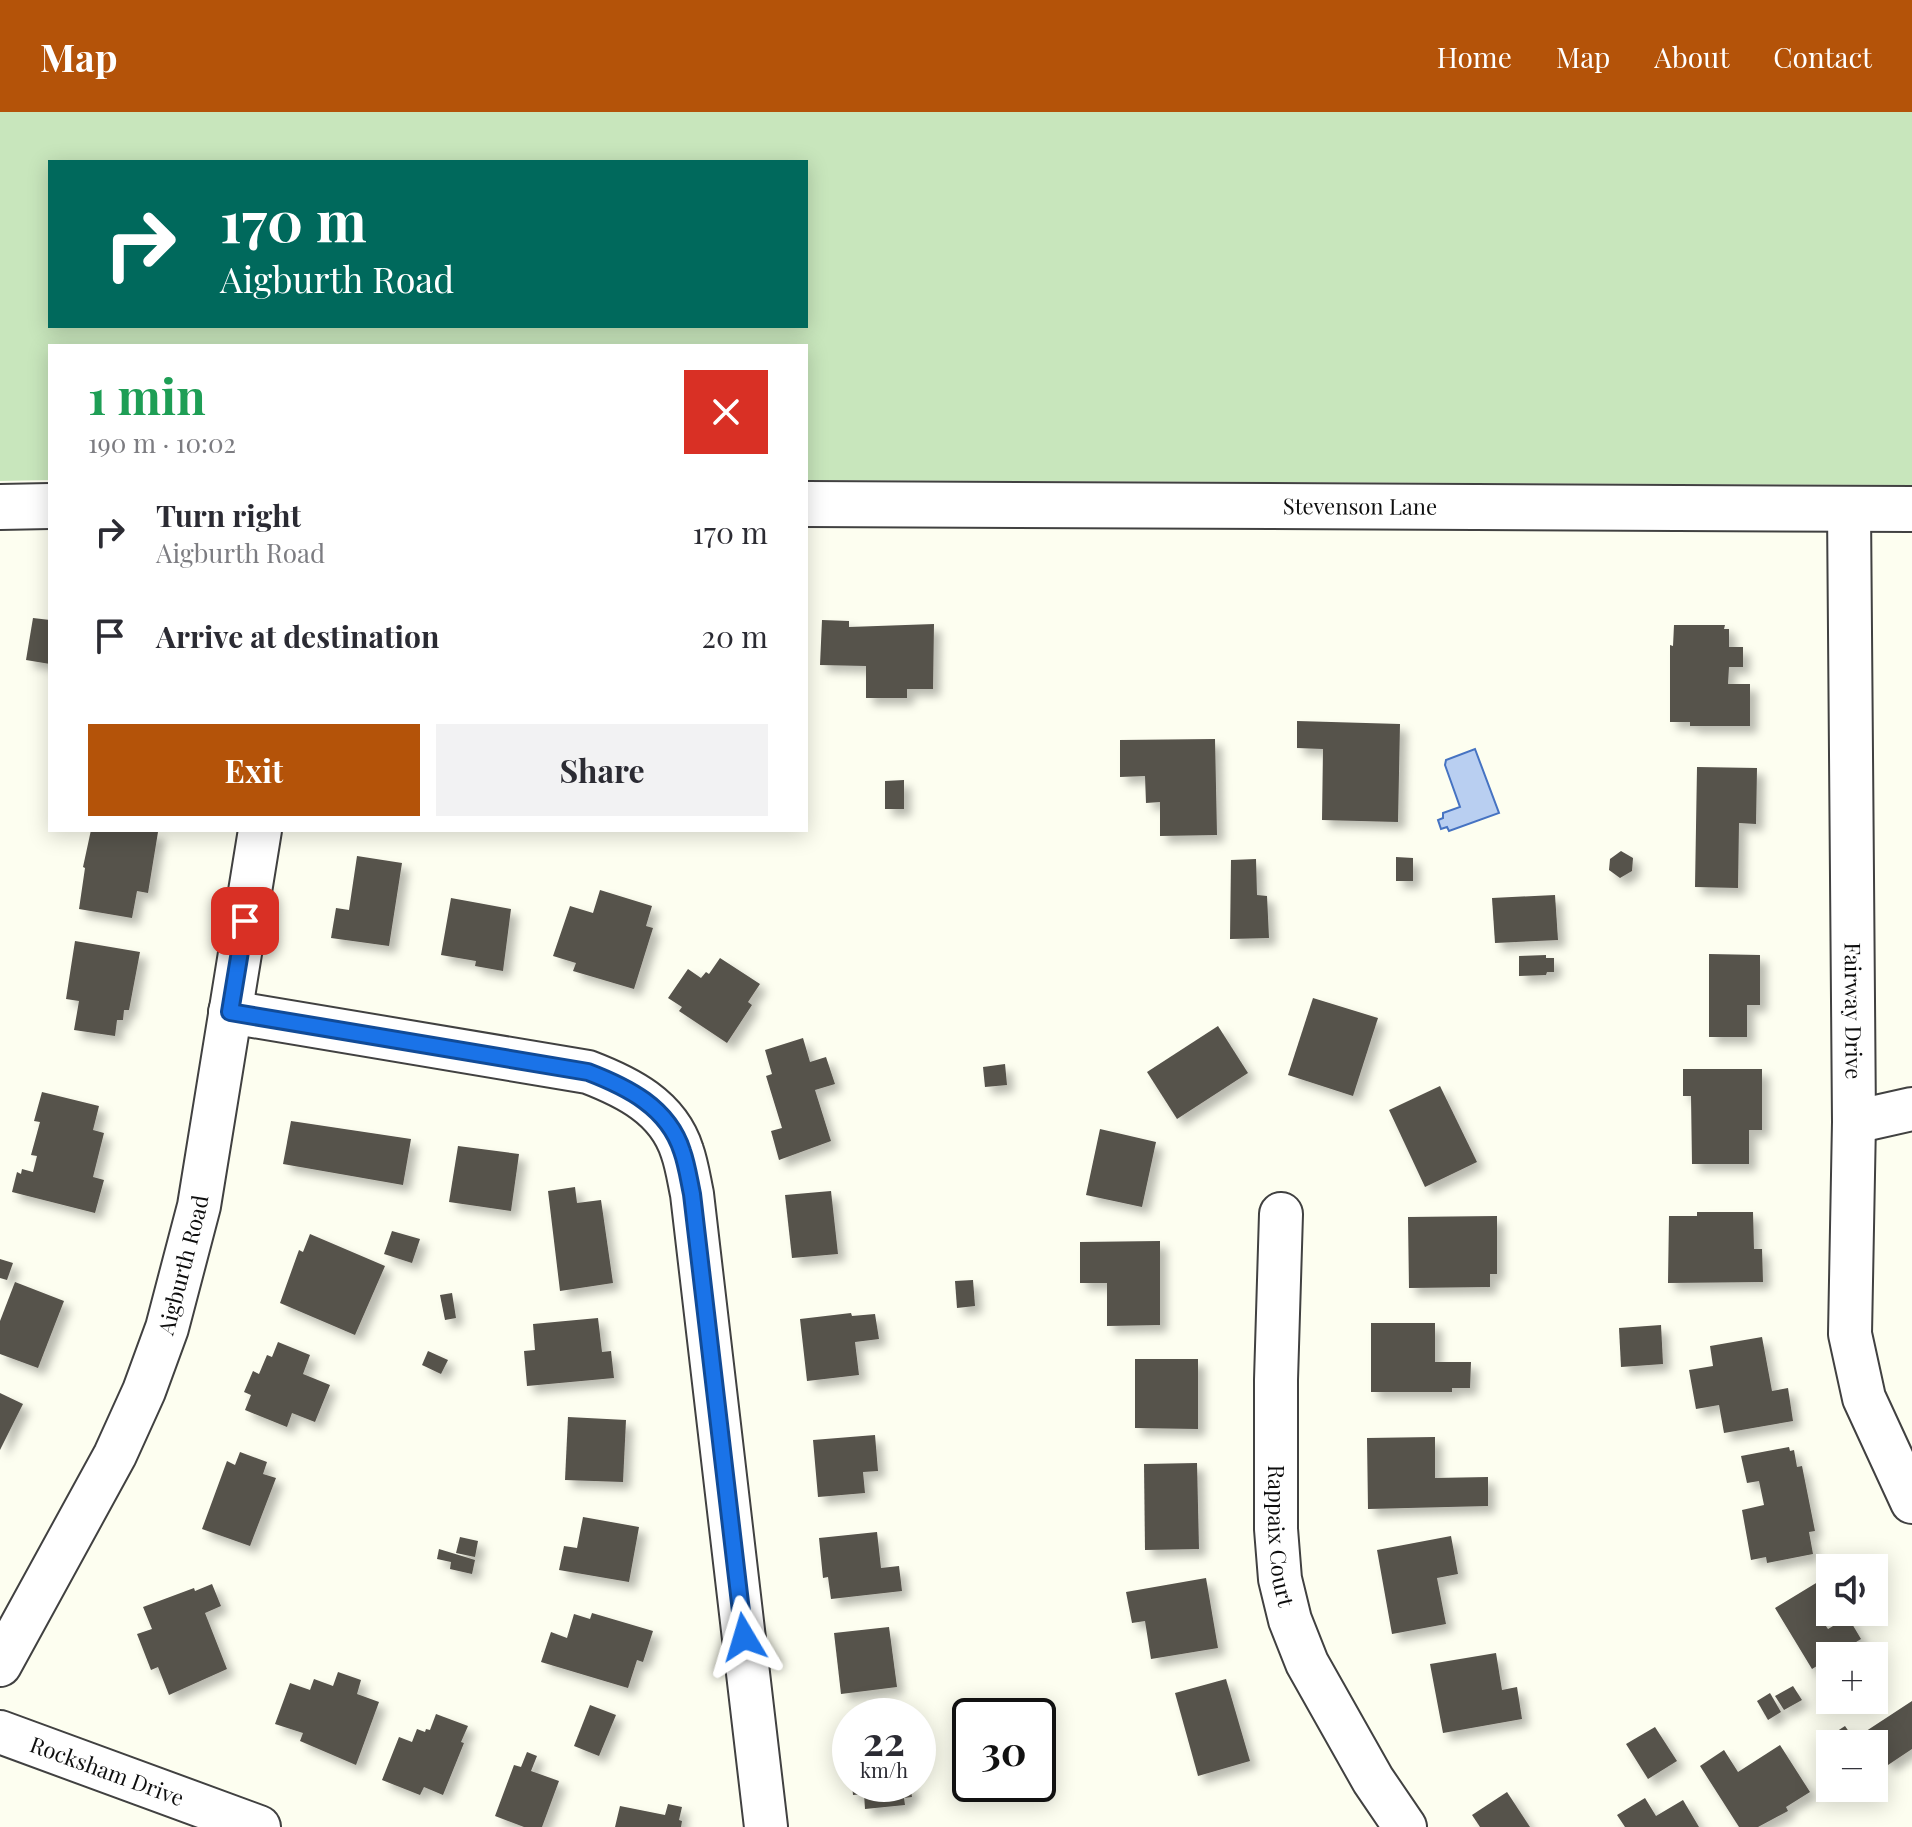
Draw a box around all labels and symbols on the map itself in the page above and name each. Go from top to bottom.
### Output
street label: Stevenson Lane [1283,490,1437,521]
pin [211,887,279,955]
street label: Fairway Drive [1839,942,1870,1080]
street label: Aigburth Road [150,1193,215,1339]
street label: Rappaix Court [1262,1465,1302,1611]
position arrow [702,1595,786,1679]
speed limit sign: 30 [952,1698,1056,1802]
street label: Rocksham Drive [26,1728,188,1812]

